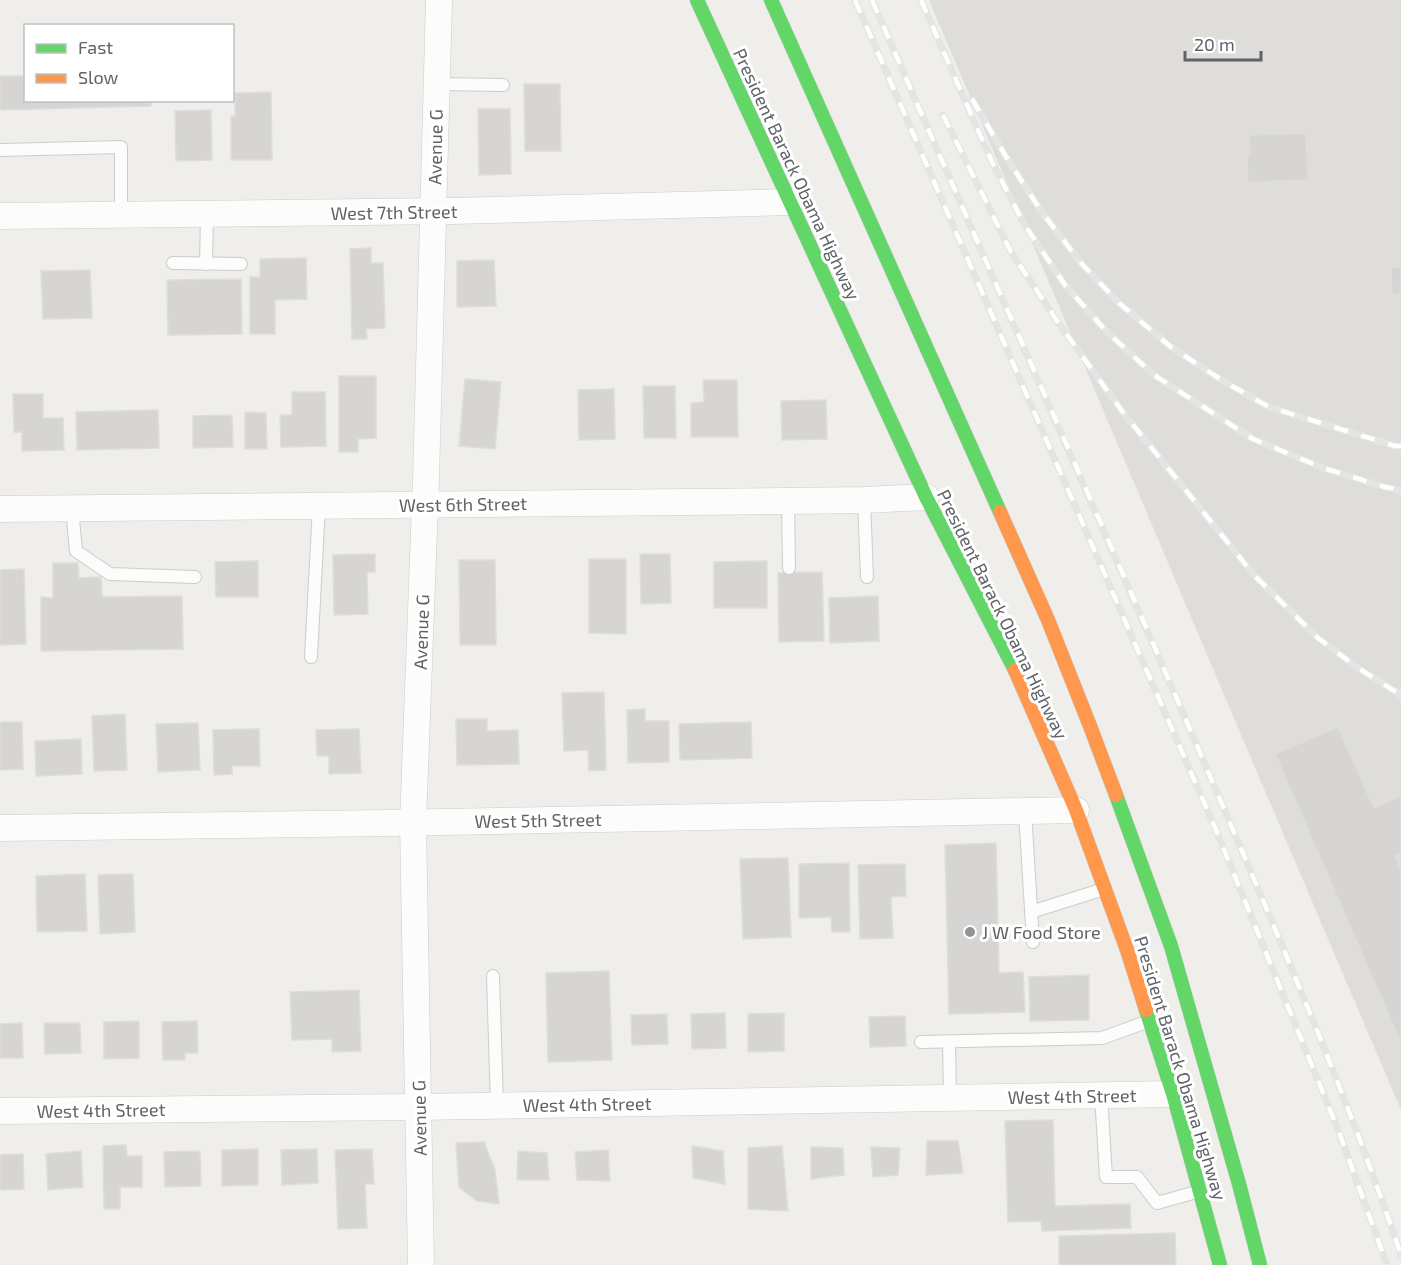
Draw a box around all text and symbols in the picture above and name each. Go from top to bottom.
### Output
legend [24,24,234,102]
scale bar [1185,24,1262,62]
text: 20 m [1194,33,1235,55]
text: Fast [78,36,113,58]
street label: President Barack Obama Highway [729,45,865,304]
text: Slow [78,66,119,88]
street label: Avenue G [423,109,447,185]
street label: West 7th Street [330,200,458,224]
street label: President Barack Obama Highway [933,486,1073,743]
street label: West 6th Street [399,492,527,516]
street label: Avenue G [409,594,433,670]
street label: West 5th Street [474,808,602,832]
place label: J W Food Store [982,921,1101,943]
marker: J W Food Store [963,925,977,939]
street label: President Barack Obama Highway [1130,933,1232,1203]
street label: Avenue G [407,1080,431,1156]
street label: West 4th Street [1007,1084,1137,1108]
street label: West 4th Street [522,1092,652,1116]
street label: West 4th Street [36,1098,166,1122]

